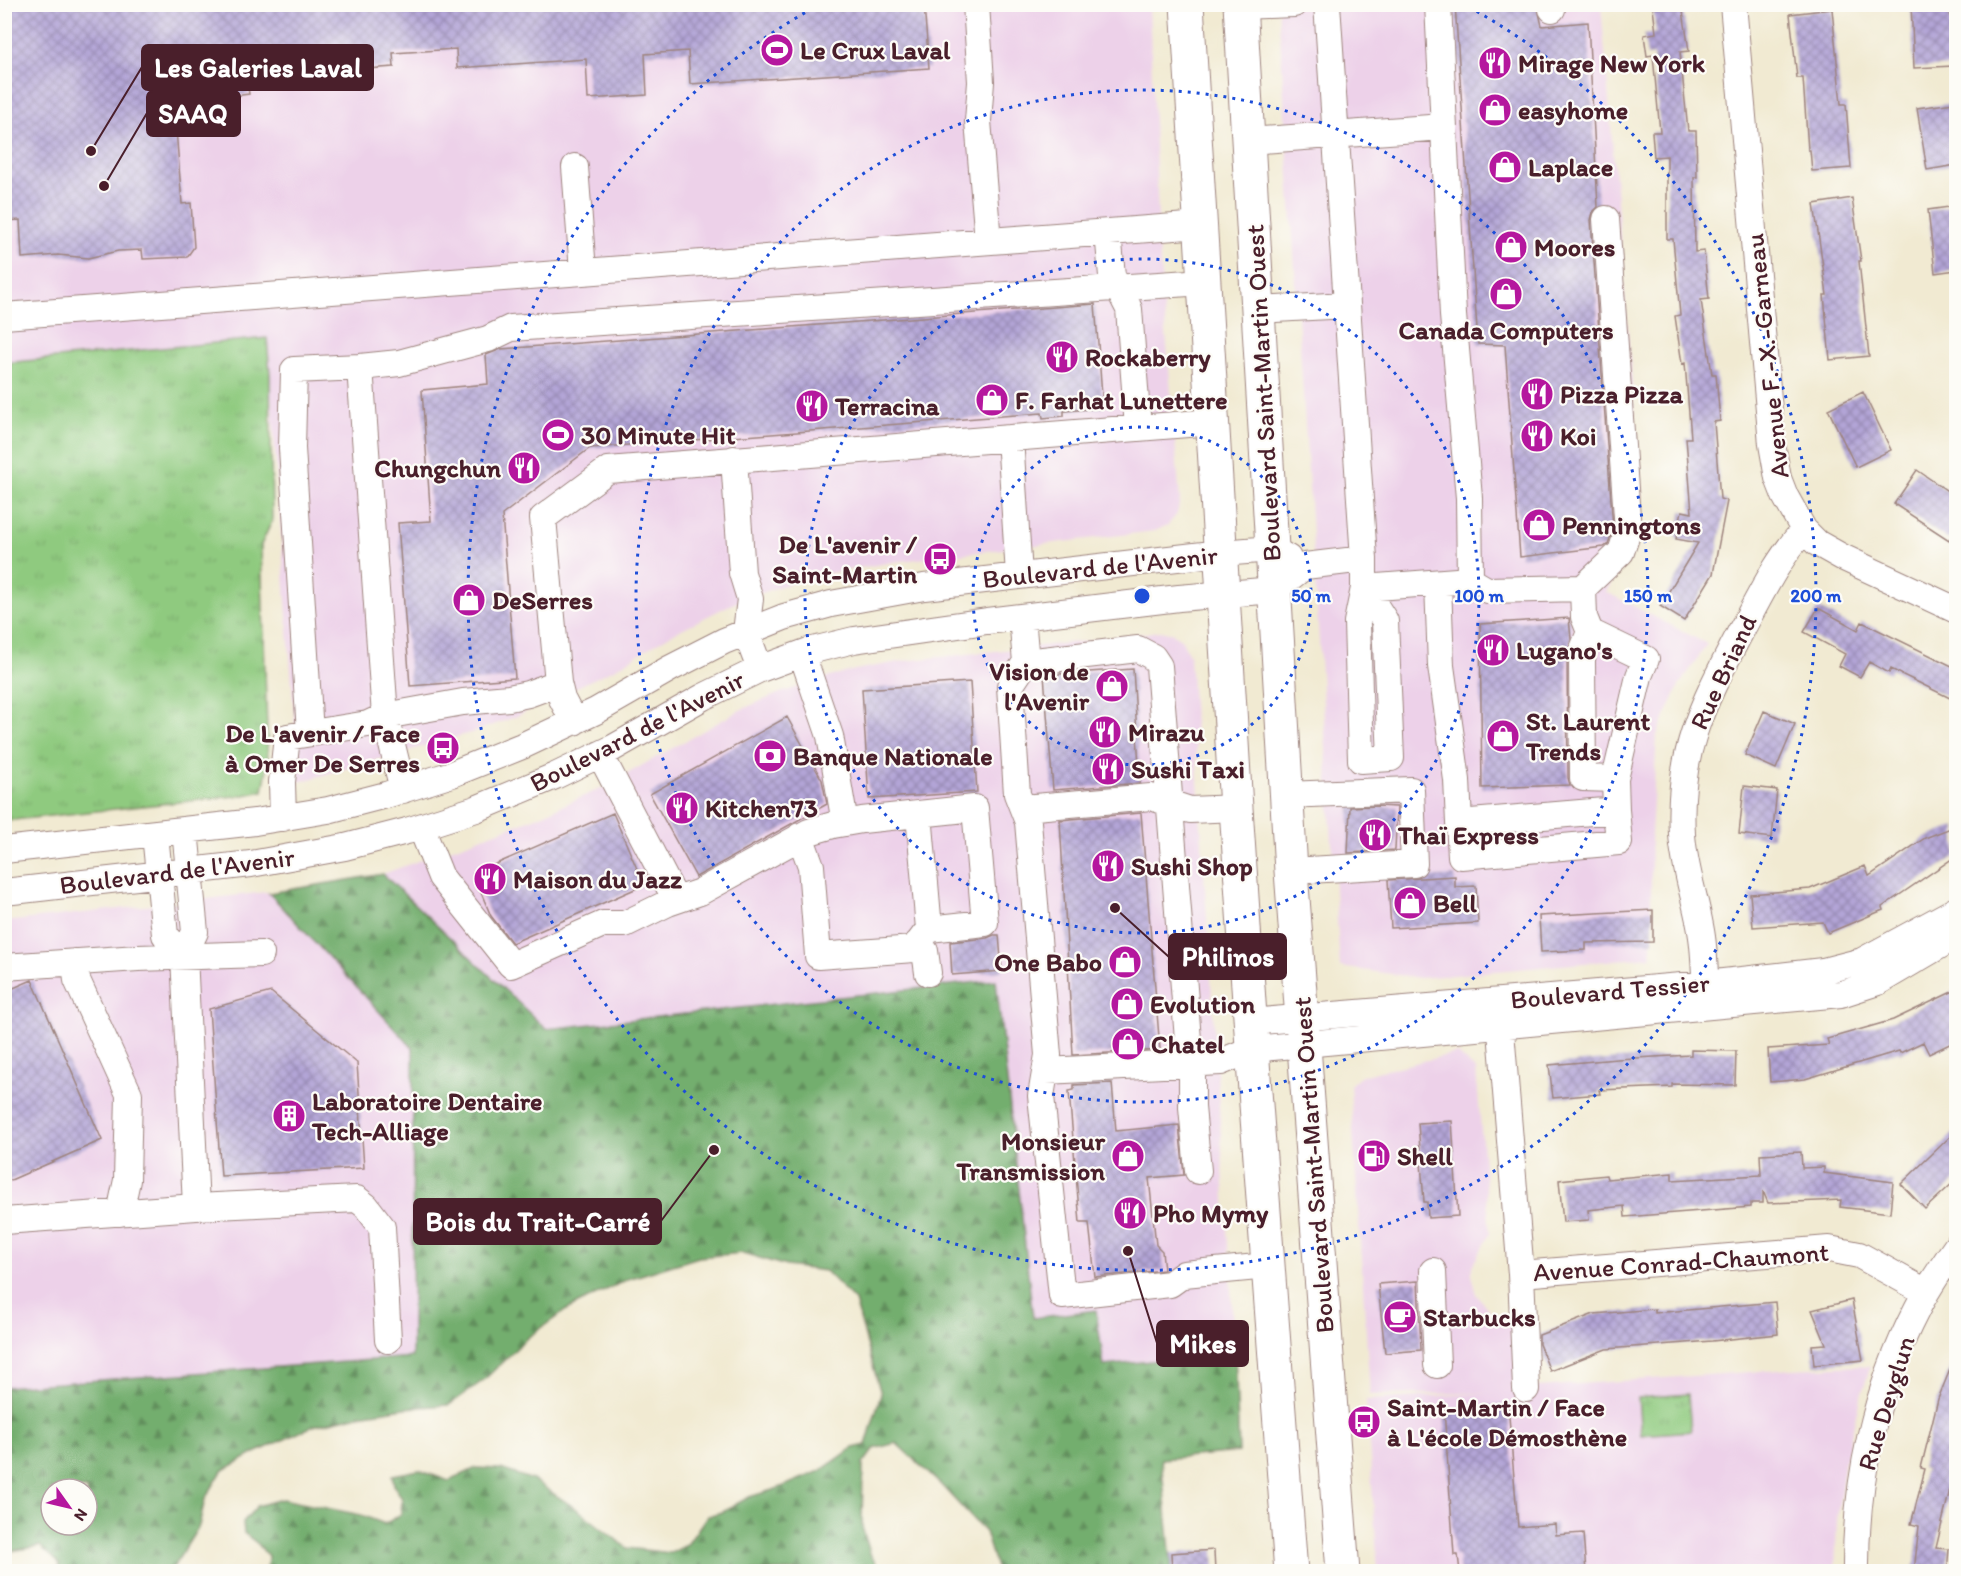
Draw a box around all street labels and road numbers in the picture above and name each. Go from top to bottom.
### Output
street label: Boulevard Saint-Martin Ouest [1238,224,1288,562]
street label: Avenue F.-X.-Garneau [1738,232,1796,480]
street label: Boulevard de l'Avenir [981,539,1220,595]
street label: Rue Briand [1682,609,1764,735]
street label: Boulevard de l'Avenir [524,663,750,799]
street label: Boulevard de l'Avenir [58,841,297,901]
street label: Boulevard Tessier [1509,966,1712,1016]
street label: Boulevard Saint-Martin Ouest [1285,995,1341,1334]
street label: Avenue Conrad-Chaumont [1532,1236,1830,1288]
street label: Rue Deyglun [1850,1332,1922,1474]

